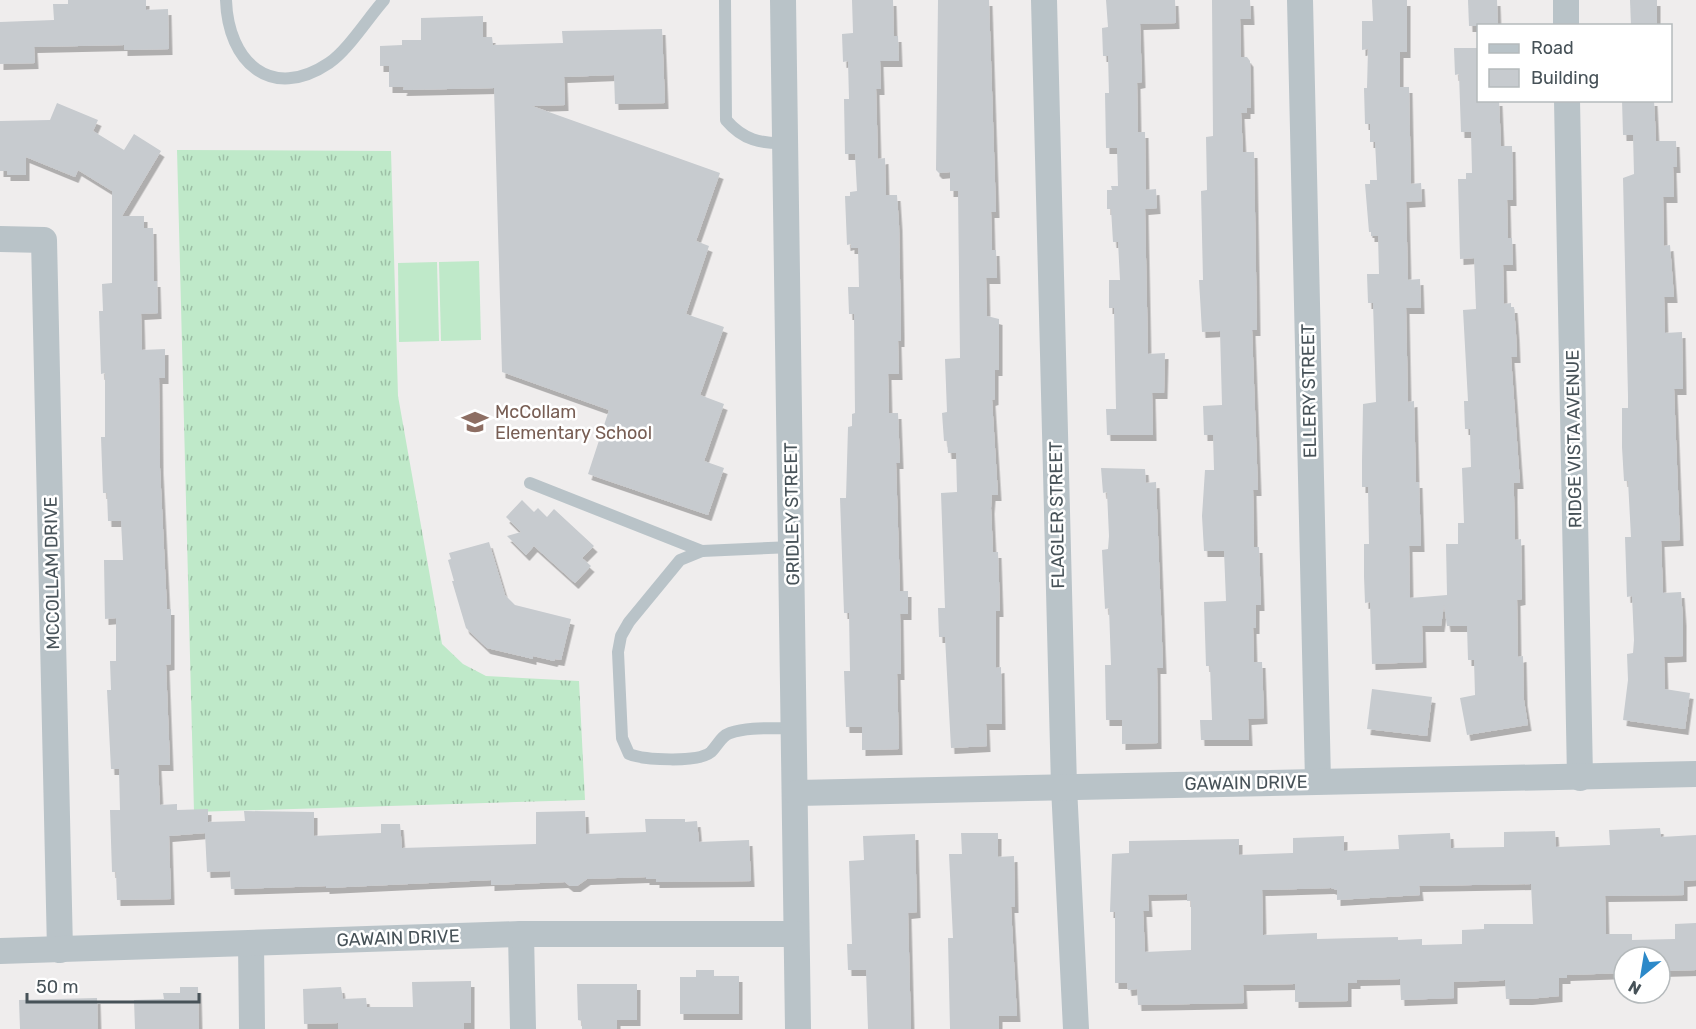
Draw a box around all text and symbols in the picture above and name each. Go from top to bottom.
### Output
legend [1477,24,1672,102]
text: Road [1531,37,1574,59]
text: Building [1531,67,1599,89]
street label: ELLERY STREET [1297,324,1321,458]
street label: RIDGE VISTA AVENUE [1561,350,1587,528]
place label: McCollam Elementary School [495,401,652,444]
school or university icon: McCollam Elementary School [460,407,490,437]
street label: FLAGLER STREET [1045,441,1069,589]
street label: GRIDLEY STREET [780,442,804,586]
street label: MCCOLLAM DRIVE [40,496,64,650]
street label: GAWAIN DRIVE [1184,771,1308,795]
street label: GAWAIN DRIVE [336,925,460,951]
north arrow [1612,945,1672,1005]
scale bar [27,966,200,1004]
text: 50 m [36,976,79,998]
text: N [1625,976,1644,999]

